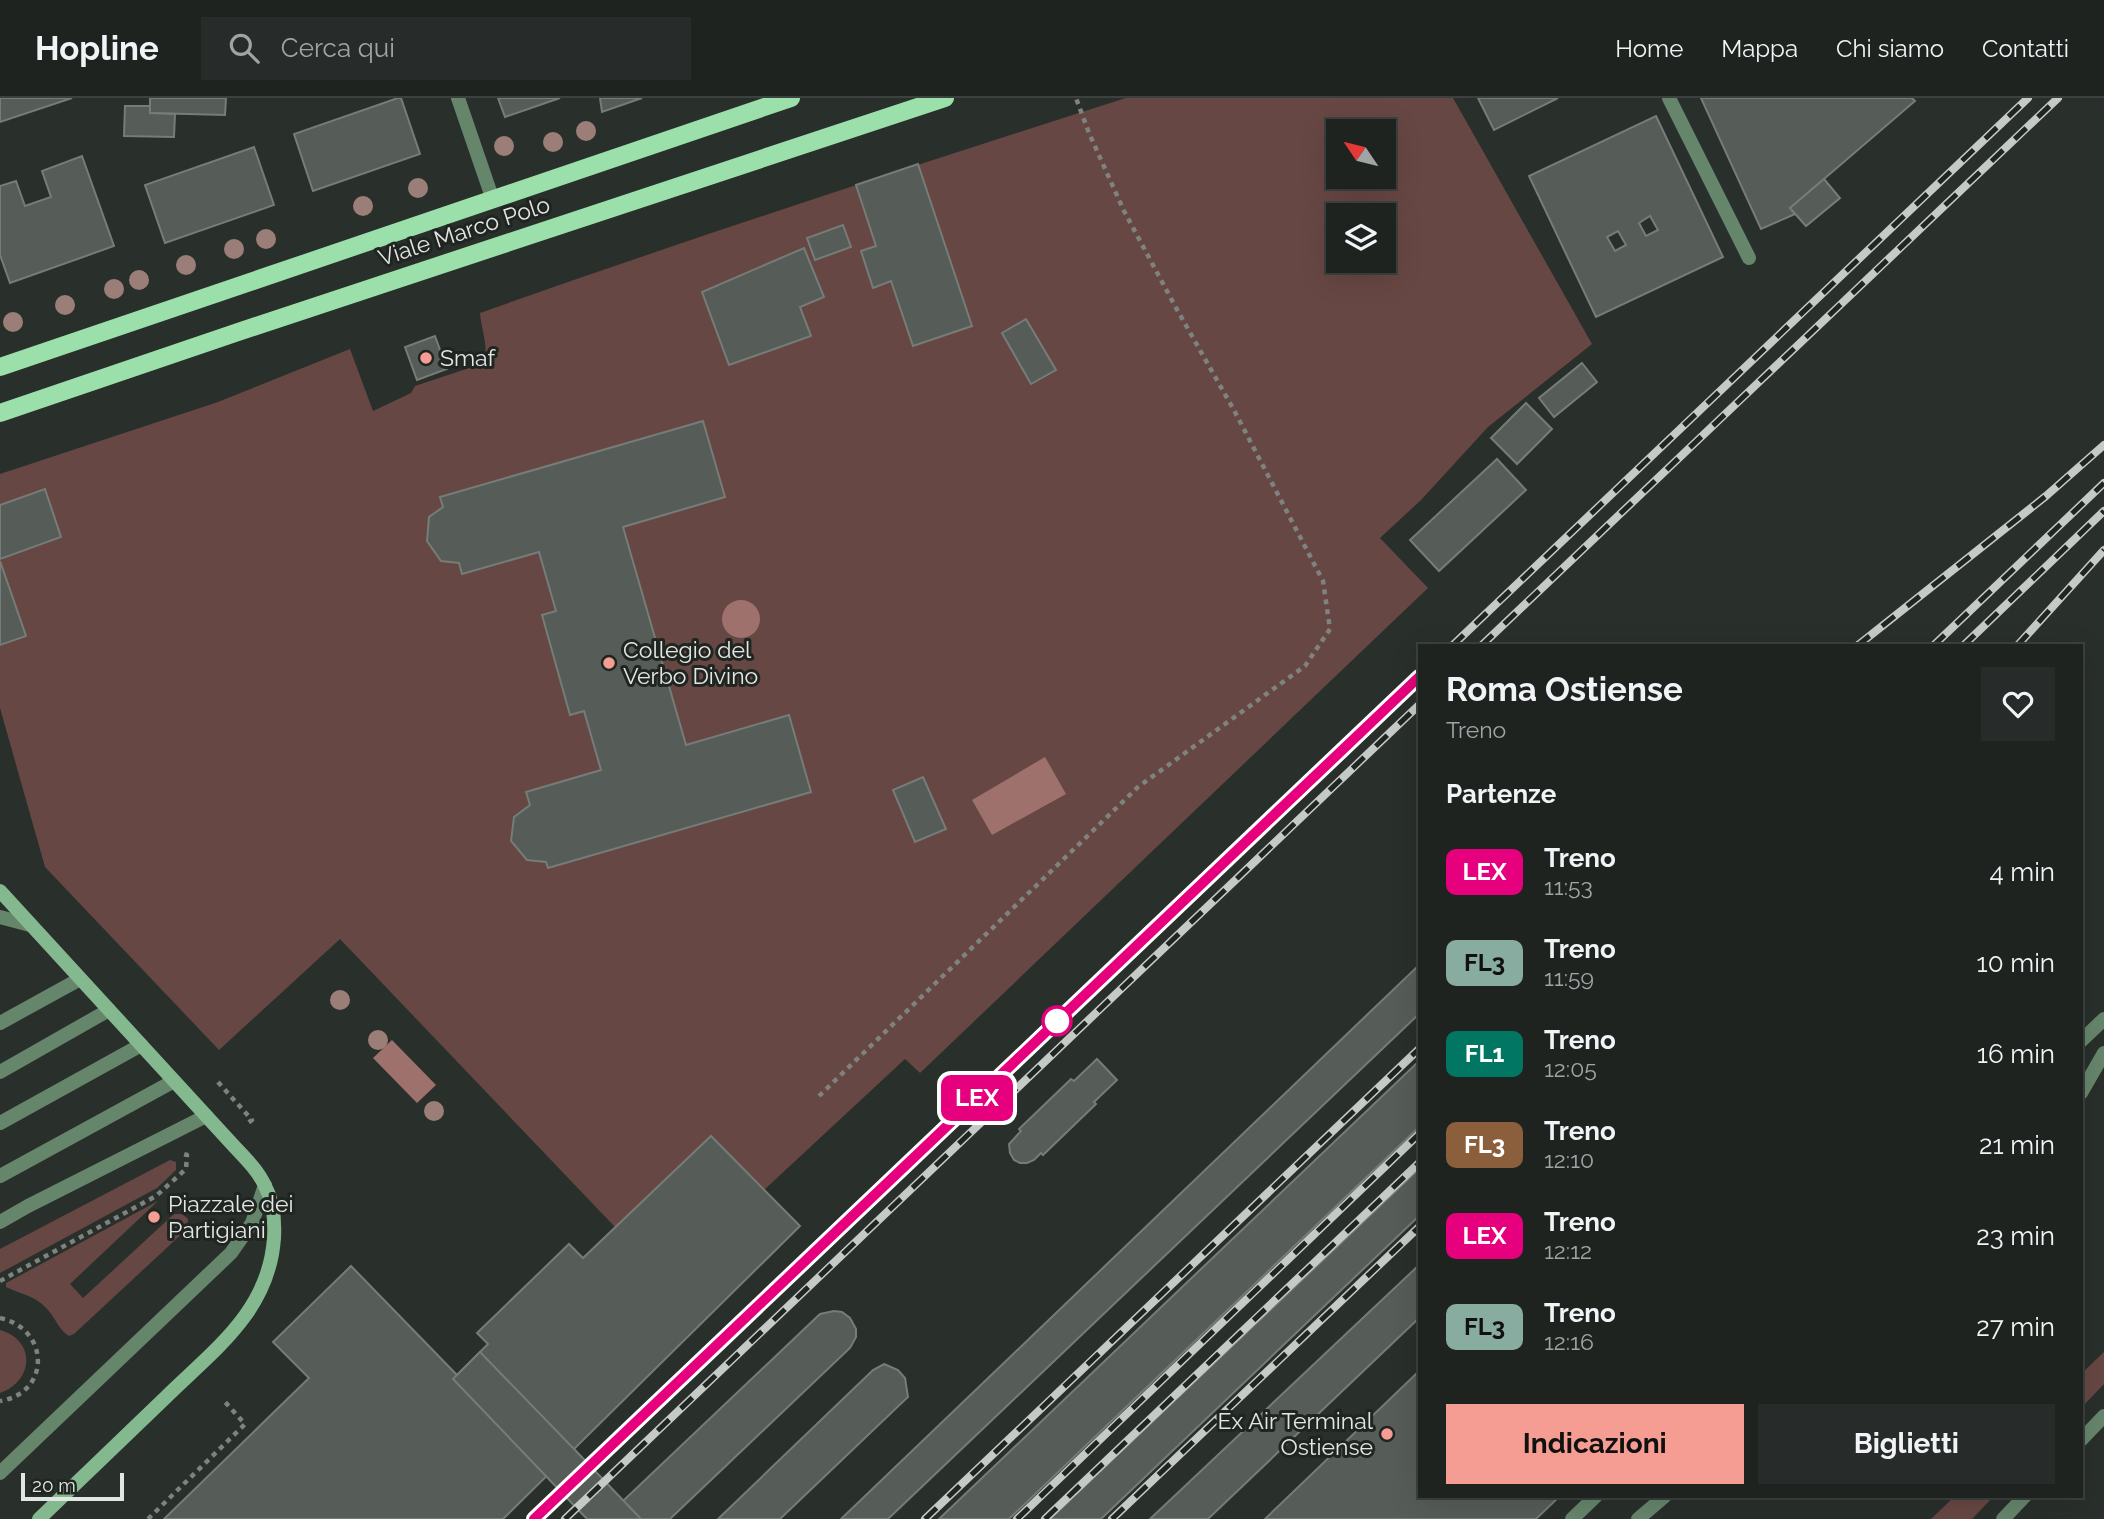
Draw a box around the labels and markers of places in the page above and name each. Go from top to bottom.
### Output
place label: Smaf [440,344,497,371]
marker: Smaf [418,350,434,366]
place label: Collegio del Verbo Divino [623,636,758,689]
marker: Collegio del Verbo Divino [601,655,617,671]
unlabelled marker [1042,1006,1072,1036]
place label: Piazzale dei Partigiani [168,1190,293,1243]
marker: Piazzale dei Partigiani [146,1209,162,1225]
place label: Ex Air Terminal Ostiense [1218,1407,1374,1460]
marker: Ex Air Terminal Ostiense [1379,1426,1395,1442]

